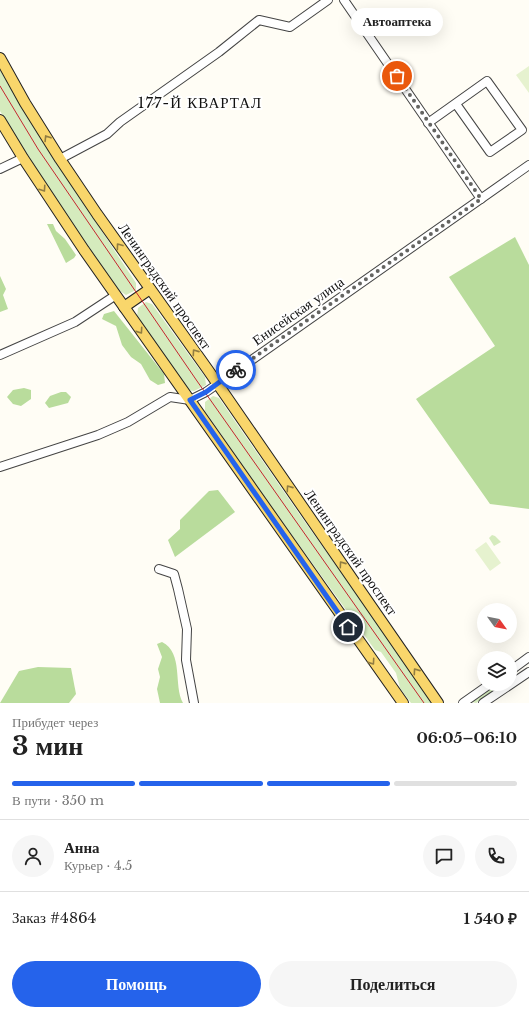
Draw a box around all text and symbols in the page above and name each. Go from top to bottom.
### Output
callout: Автоаптека [351,8,443,36]
text: Автоаптека [363,13,431,30]
pin [380,59,414,93]
icon: bag [386,65,408,87]
district label: 177-Й КВАРТАЛ [138,93,262,112]
one-way arrow [44,135,52,142]
one-way arrow [38,185,46,192]
street label: Ленинградский проспект [114,219,216,353]
one-way arrow [116,243,124,250]
street label: Енисейская улица [249,272,348,349]
one-way arrow [135,327,143,334]
one-way arrow [192,349,200,356]
courier [216,350,256,390]
icon: bike [225,359,247,381]
one-way arrow [287,485,294,492]
street label: Ленинградский проспект [300,485,402,619]
one-way arrow [340,561,347,568]
north arrow [477,603,517,643]
map controls [477,603,517,691]
pin [331,610,365,644]
icon: home [337,616,359,638]
button: layers [477,651,517,691]
one-way arrow [367,657,374,664]
one-way arrow [414,668,421,675]
text: Прибудет через [12,714,98,731]
text: 06:05–06:10 [417,728,517,747]
text: 3 мин [12,730,83,762]
text: В пути · 350 m [12,792,104,809]
button: person [12,835,54,877]
button: chat [423,835,465,877]
button: phone [475,835,517,877]
text: Анна [64,838,100,857]
text: Курьер · 4.5 [64,857,133,874]
text: Заказ #4864 [12,908,96,927]
text: 1 540 ₽ [464,909,517,928]
button: Помощь [12,961,261,1007]
button: Поделиться [269,961,517,1007]

